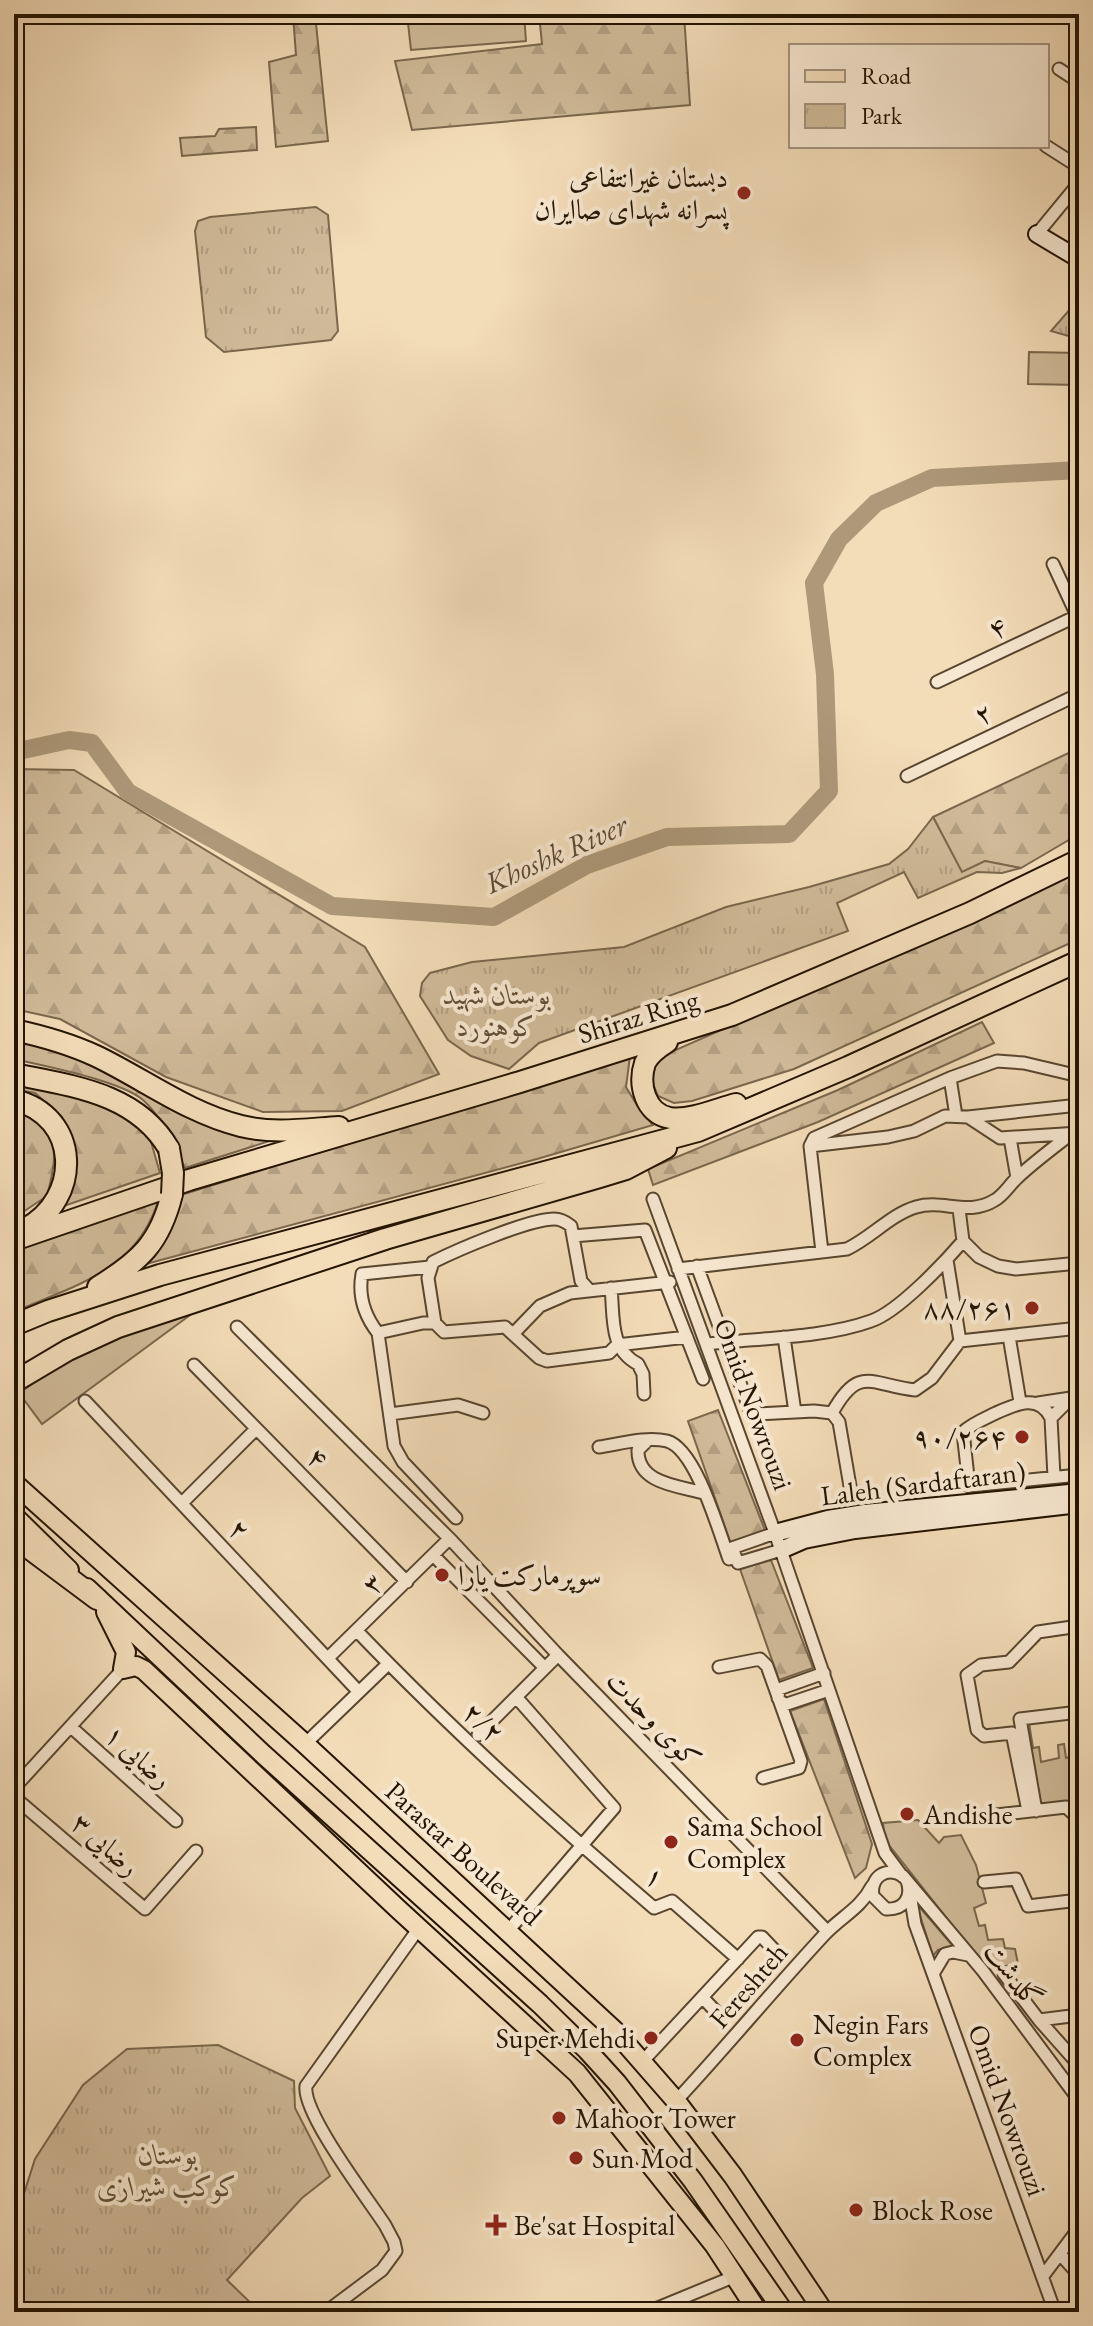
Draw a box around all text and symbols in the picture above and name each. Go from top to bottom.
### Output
legend [789,44,1049,148]
text: Road [861,60,912,91]
text: Park [861,100,903,131]
place label: دبستان غیرانتفاعی پسرانه شهدای صاایران [534,159,730,230]
marker: دبستان غیرانتفاعی پسرانه شهدای صاایران [735,184,753,202]
street label: ۴ [982,607,1012,647]
street label: ۲ [968,693,998,733]
water label: Khoshk River [478,804,635,903]
park label: بوستان شهید کوهنورد [443,976,551,1044]
street label: Shiraz Ring [573,980,703,1051]
place label: ۸۸/۲۶۱ [923,1290,1016,1326]
marker: ۸۸/۲۶۱ [1023,1299,1041,1317]
street label: Omid Nowrouzi [706,1313,802,1495]
place label: ۹۰/۲۶۴ [913,1419,1006,1455]
marker: ۹۰/۲۶۴ [1013,1428,1031,1446]
street label: ۴ [299,1438,337,1476]
street label: Laleh (Sardaftaran) [819,1453,1027,1513]
street label: ۲ [221,1511,259,1547]
place label: سوپرمارکت یارا [458,1557,601,1594]
street label: ۳ [353,1564,391,1602]
marker: سوپرمارکت یارا [433,1566,451,1584]
street label: کوی وحدت [599,1662,709,1776]
street label: ۲/۲ [456,1694,512,1750]
street label: رضایی ۱ [97,1716,181,1797]
street label: Parastar Boulevard [378,1773,551,1933]
place label: Andishe [922,1796,1013,1832]
street label: رضایی ۳ [63,1804,148,1884]
marker: Andishe [898,1805,916,1823]
place label: Sama School Complex [687,1808,823,1876]
marker: Sama School Complex [662,1833,680,1851]
street label: ۱ [637,1857,673,1895]
street label: گلدشت [977,1933,1051,2015]
street label: Fereshteh [701,1935,795,2035]
place label: Negin Fars Complex [813,2006,929,2074]
street label: Omid Nowrouzi [960,2019,1056,2201]
place label: Super Mehdi [496,2020,635,2056]
marker: Super Mehdi [642,2029,660,2047]
marker: Negin Fars Complex [788,2031,806,2049]
place label: Mahoor Tower [575,2100,737,2136]
marker: Mahoor Tower [550,2109,568,2127]
park label: بوستان کوکب شیرازی [97,2136,239,2204]
place label: Sun Mod [592,2140,694,2176]
marker: Sun Mod [567,2149,585,2167]
place label: Block Rose [872,2192,993,2228]
marker: Block Rose [847,2201,865,2219]
place label: Be'sat Hospital [514,2207,676,2243]
marker: Be'sat Hospital [485,2214,507,2236]

